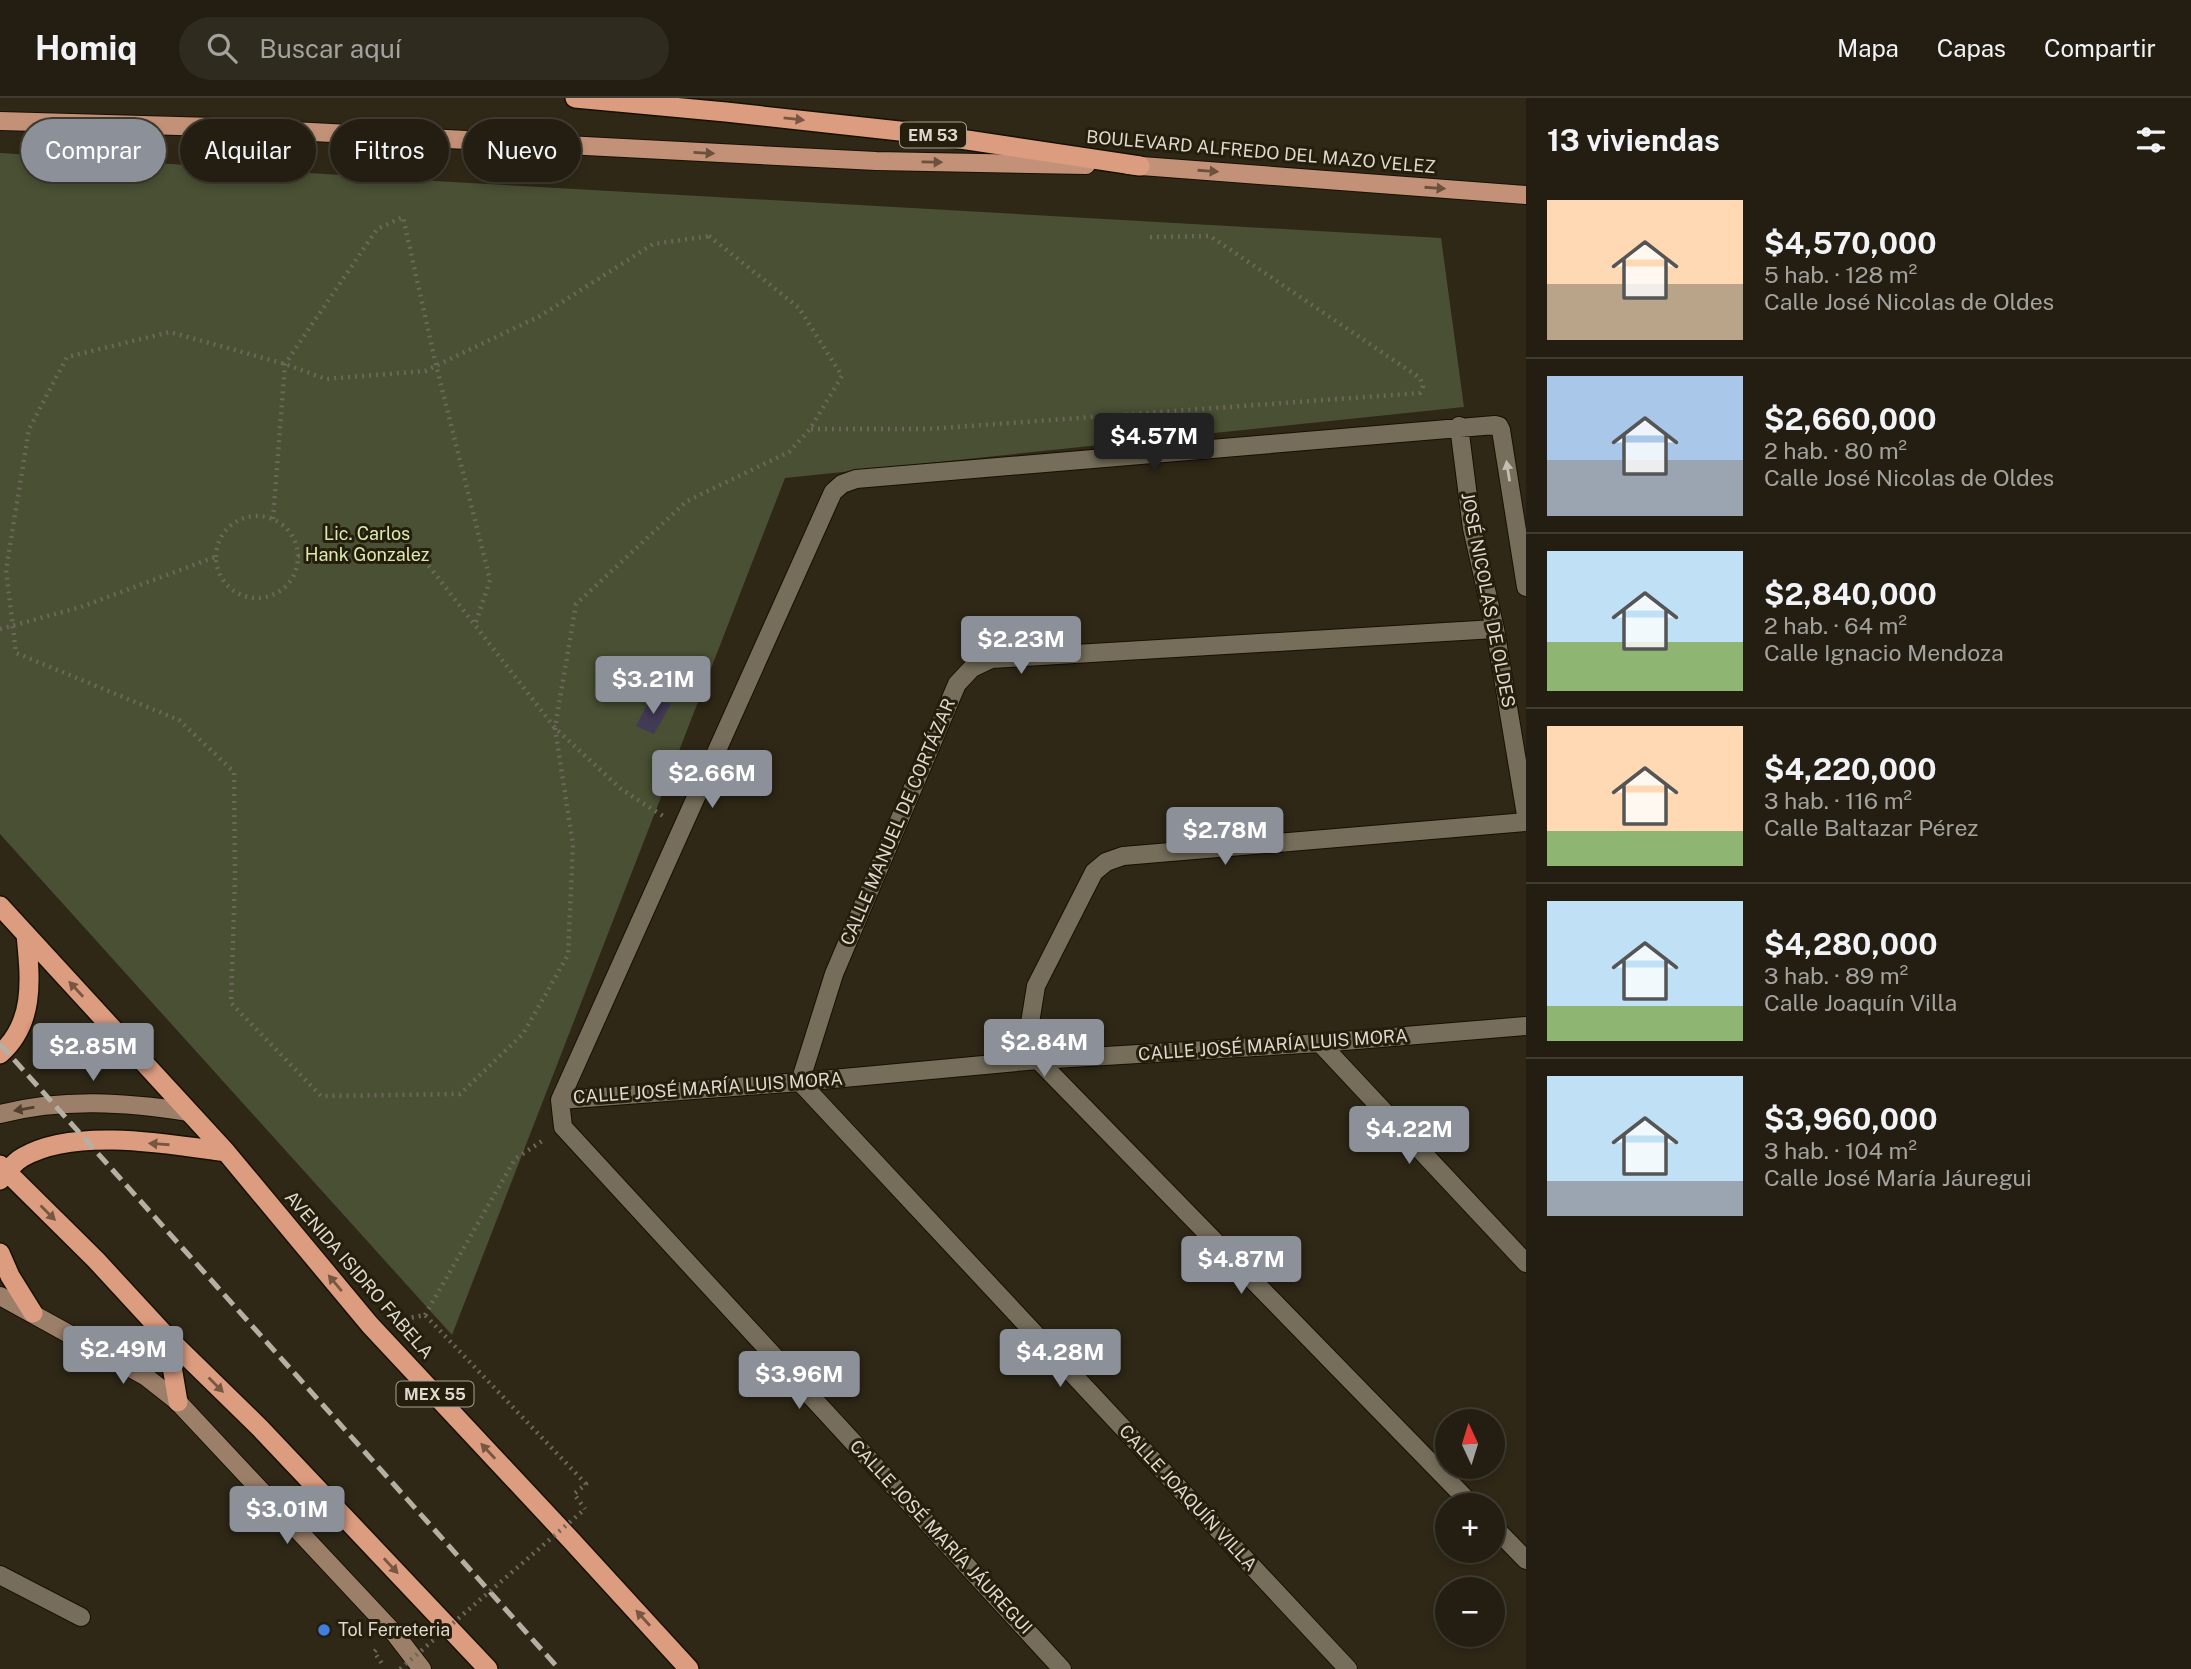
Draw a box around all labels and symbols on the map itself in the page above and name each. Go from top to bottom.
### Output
one-way arrow [783,114,805,125]
road number: EM 53 [900,122,966,148]
street label: BOULEVARD ALFREDO DEL MAZO VELEZ [1085,126,1437,177]
one-way arrow [694,147,716,158]
one-way arrow [921,156,943,168]
one-way arrow [1197,166,1219,177]
one-way arrow [1424,183,1446,194]
pin: $4.57M [1097,414,1211,473]
one-way arrow [1502,460,1513,482]
street label: JOSÉ NICOLAS DE OLDES [1457,490,1521,709]
park label: Lic. Carlos Hank Gonzalez [305,523,429,565]
pin: $2.23M [964,616,1078,676]
pin: $3.21M [596,656,710,716]
street label: CALLE MANUEL DE CORTÁZAR [835,695,959,948]
pin: $2.66M [655,750,769,810]
pin: $2.78M [1168,808,1282,867]
one-way arrow [69,981,85,998]
pin: $2.84M [987,1020,1101,1079]
pin: $2.85M [36,1024,150,1083]
street label: CALLE JOSÉ MARÍA LUIS MORA [1137,1024,1409,1064]
street label: CALLE JOSÉ MARÍA LUIS MORA [572,1067,844,1107]
one-way arrow [13,1104,35,1115]
pin: $4.22M [1352,1107,1466,1166]
one-way arrow [147,1138,169,1149]
street label: AVENIDA ISIDRO FABELA [281,1187,438,1363]
one-way arrow [40,1205,57,1222]
pin: $4.87M [1184,1236,1298,1296]
one-way arrow [328,1275,343,1292]
pin: $2.49M [66,1326,180,1386]
pin: $4.28M [1003,1330,1117,1389]
pin: $3.96M [742,1352,856,1411]
one-way arrow [207,1376,224,1392]
road number: MEX 55 [396,1382,474,1406]
north arrow [1435,1409,1505,1479]
street label: CALLE JOAQUÍN VILLA [1115,1419,1263,1575]
street label: CALLE JOSÉ MARÍA JÁUREGUI [846,1435,1038,1638]
one-way arrow [481,1443,497,1460]
pin: $3.01M [230,1486,344,1546]
one-way arrow [382,1557,398,1574]
one-way arrow [635,1610,651,1627]
place label: Tol Ferreteria [338,1619,450,1640]
marker: Tol Ferreteria [316,1622,332,1638]

